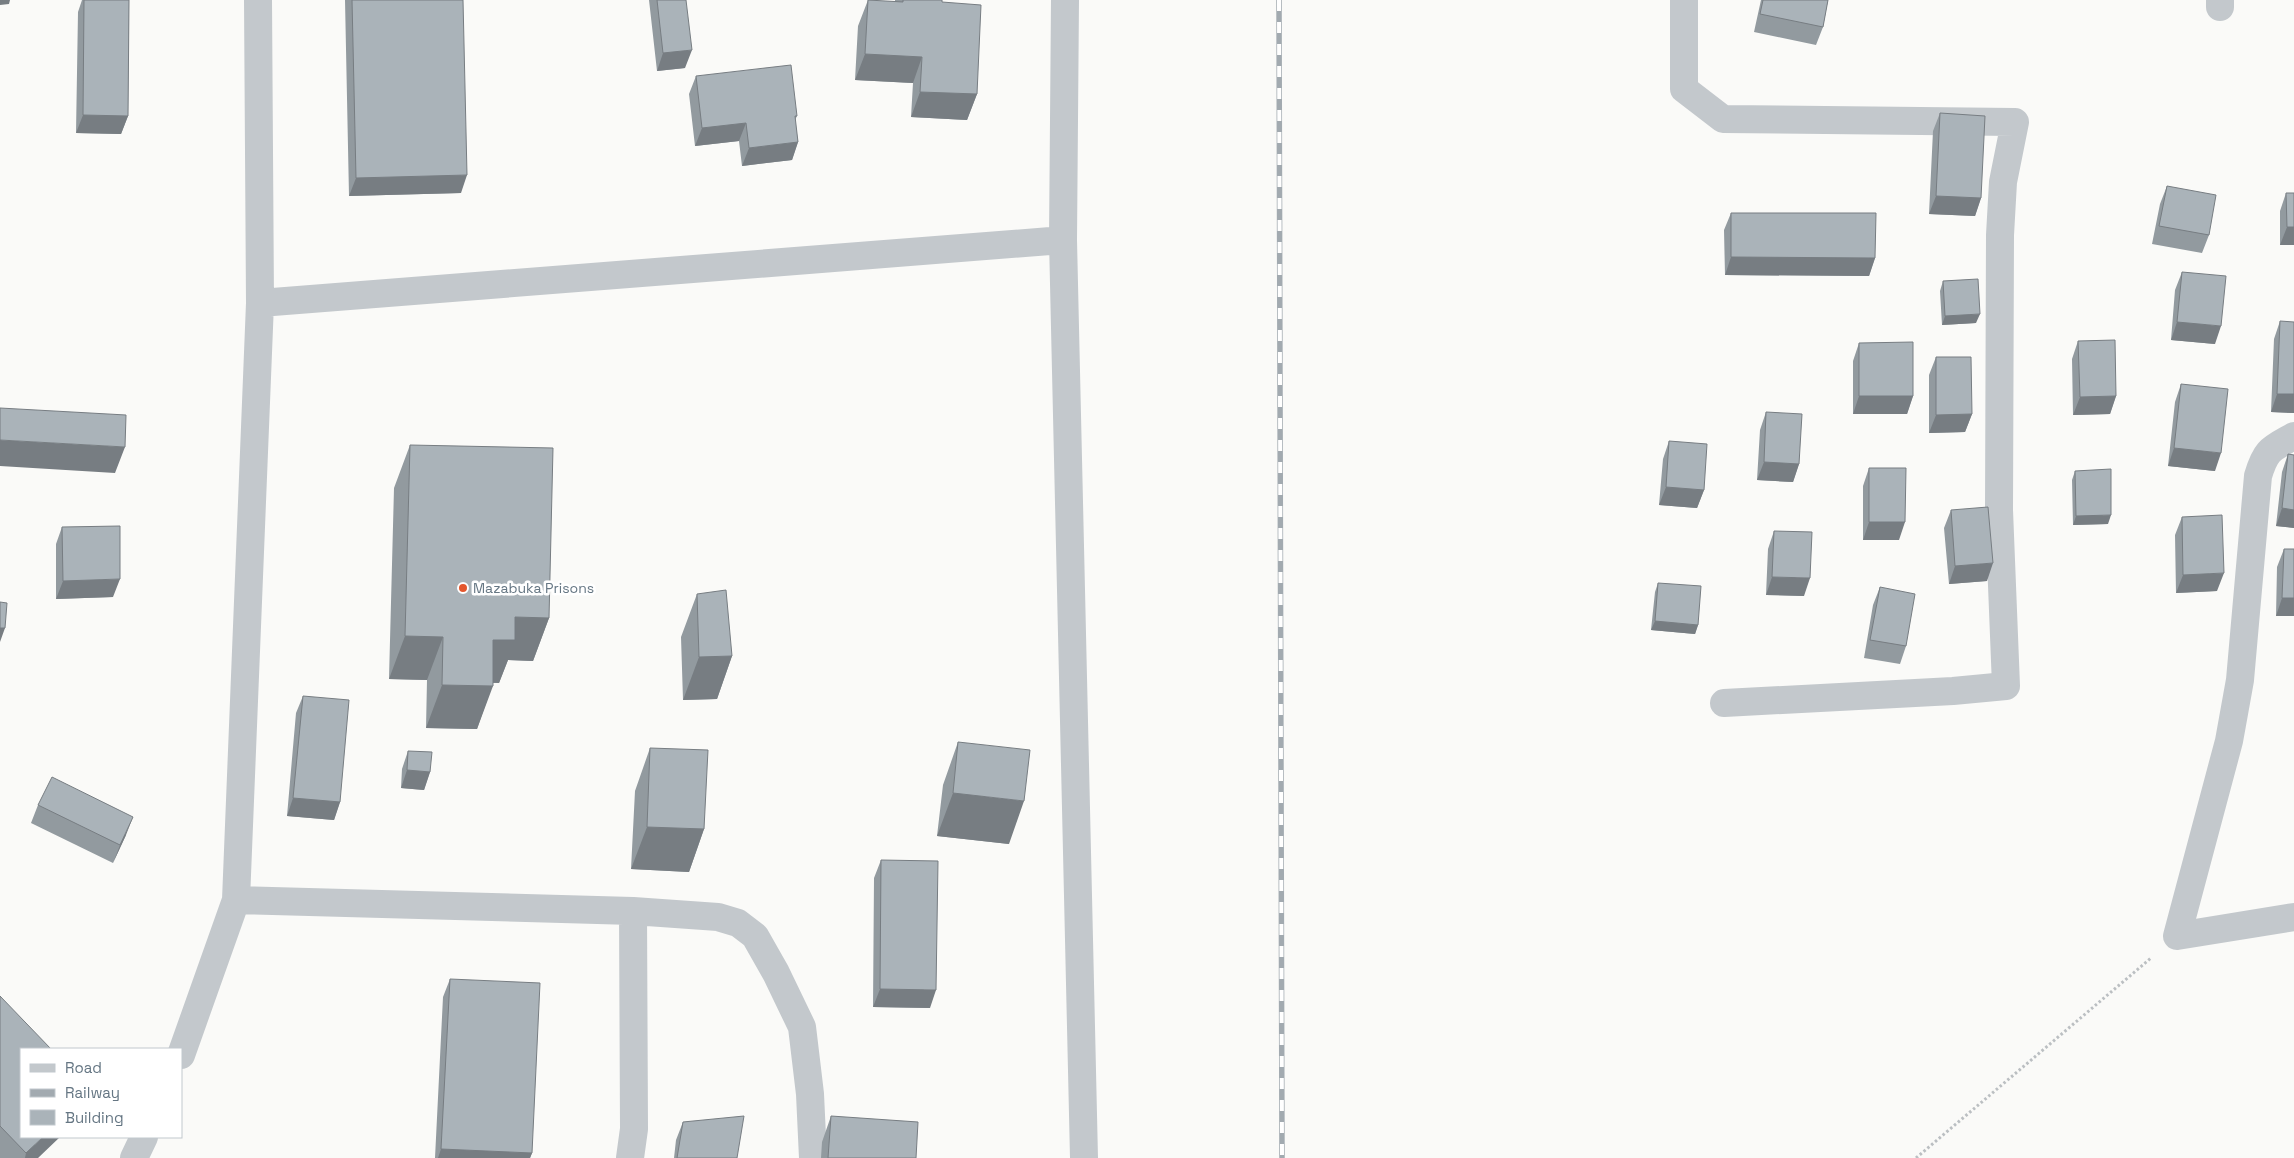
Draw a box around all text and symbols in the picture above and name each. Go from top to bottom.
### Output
place label: Mazabuka Prisons [473,579,594,597]
marker: Mazabuka Prisons [457,582,469,594]
legend [20,1048,182,1138]
text: Road [65,1058,102,1077]
text: Railway [65,1083,120,1102]
text: Building [65,1108,124,1127]

